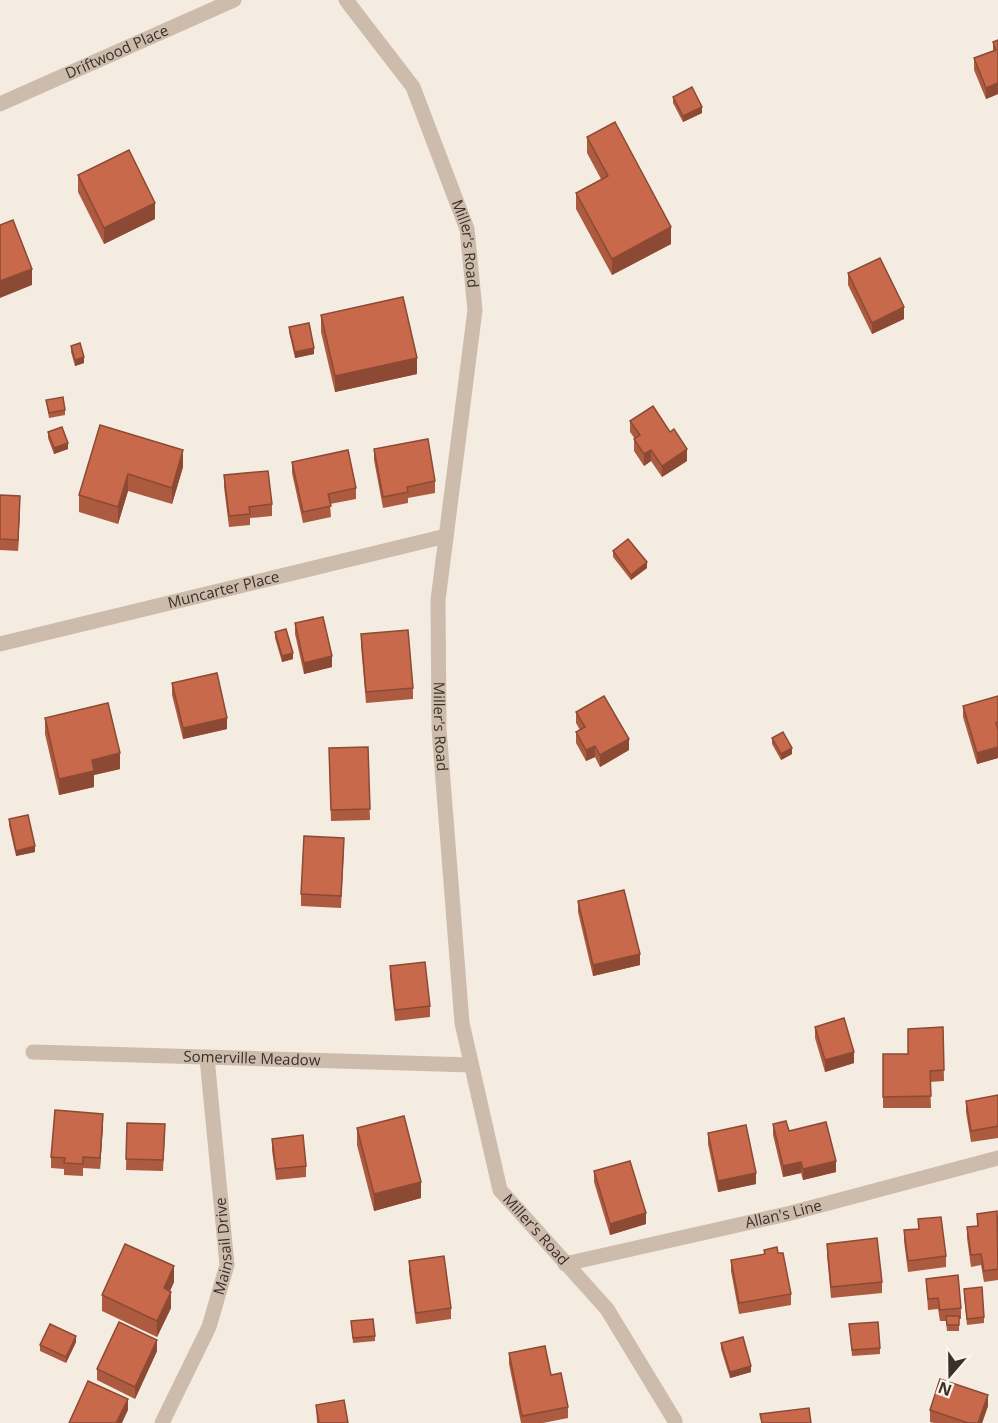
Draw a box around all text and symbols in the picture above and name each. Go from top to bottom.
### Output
street label: Driftwood Place [62,19,171,83]
street label: Miller's Road [448,197,484,289]
street label: Muncarter Place [165,566,281,612]
street label: Miller's Road [430,682,453,772]
street label: Somerville Meadow [183,1045,321,1070]
street label: Miller's Road [499,1189,574,1269]
street label: Allan's Line [743,1194,824,1232]
street label: Mainsail Drive [208,1197,237,1297]
north arrow [920,1345,980,1405]
text: N [935,1377,955,1402]

